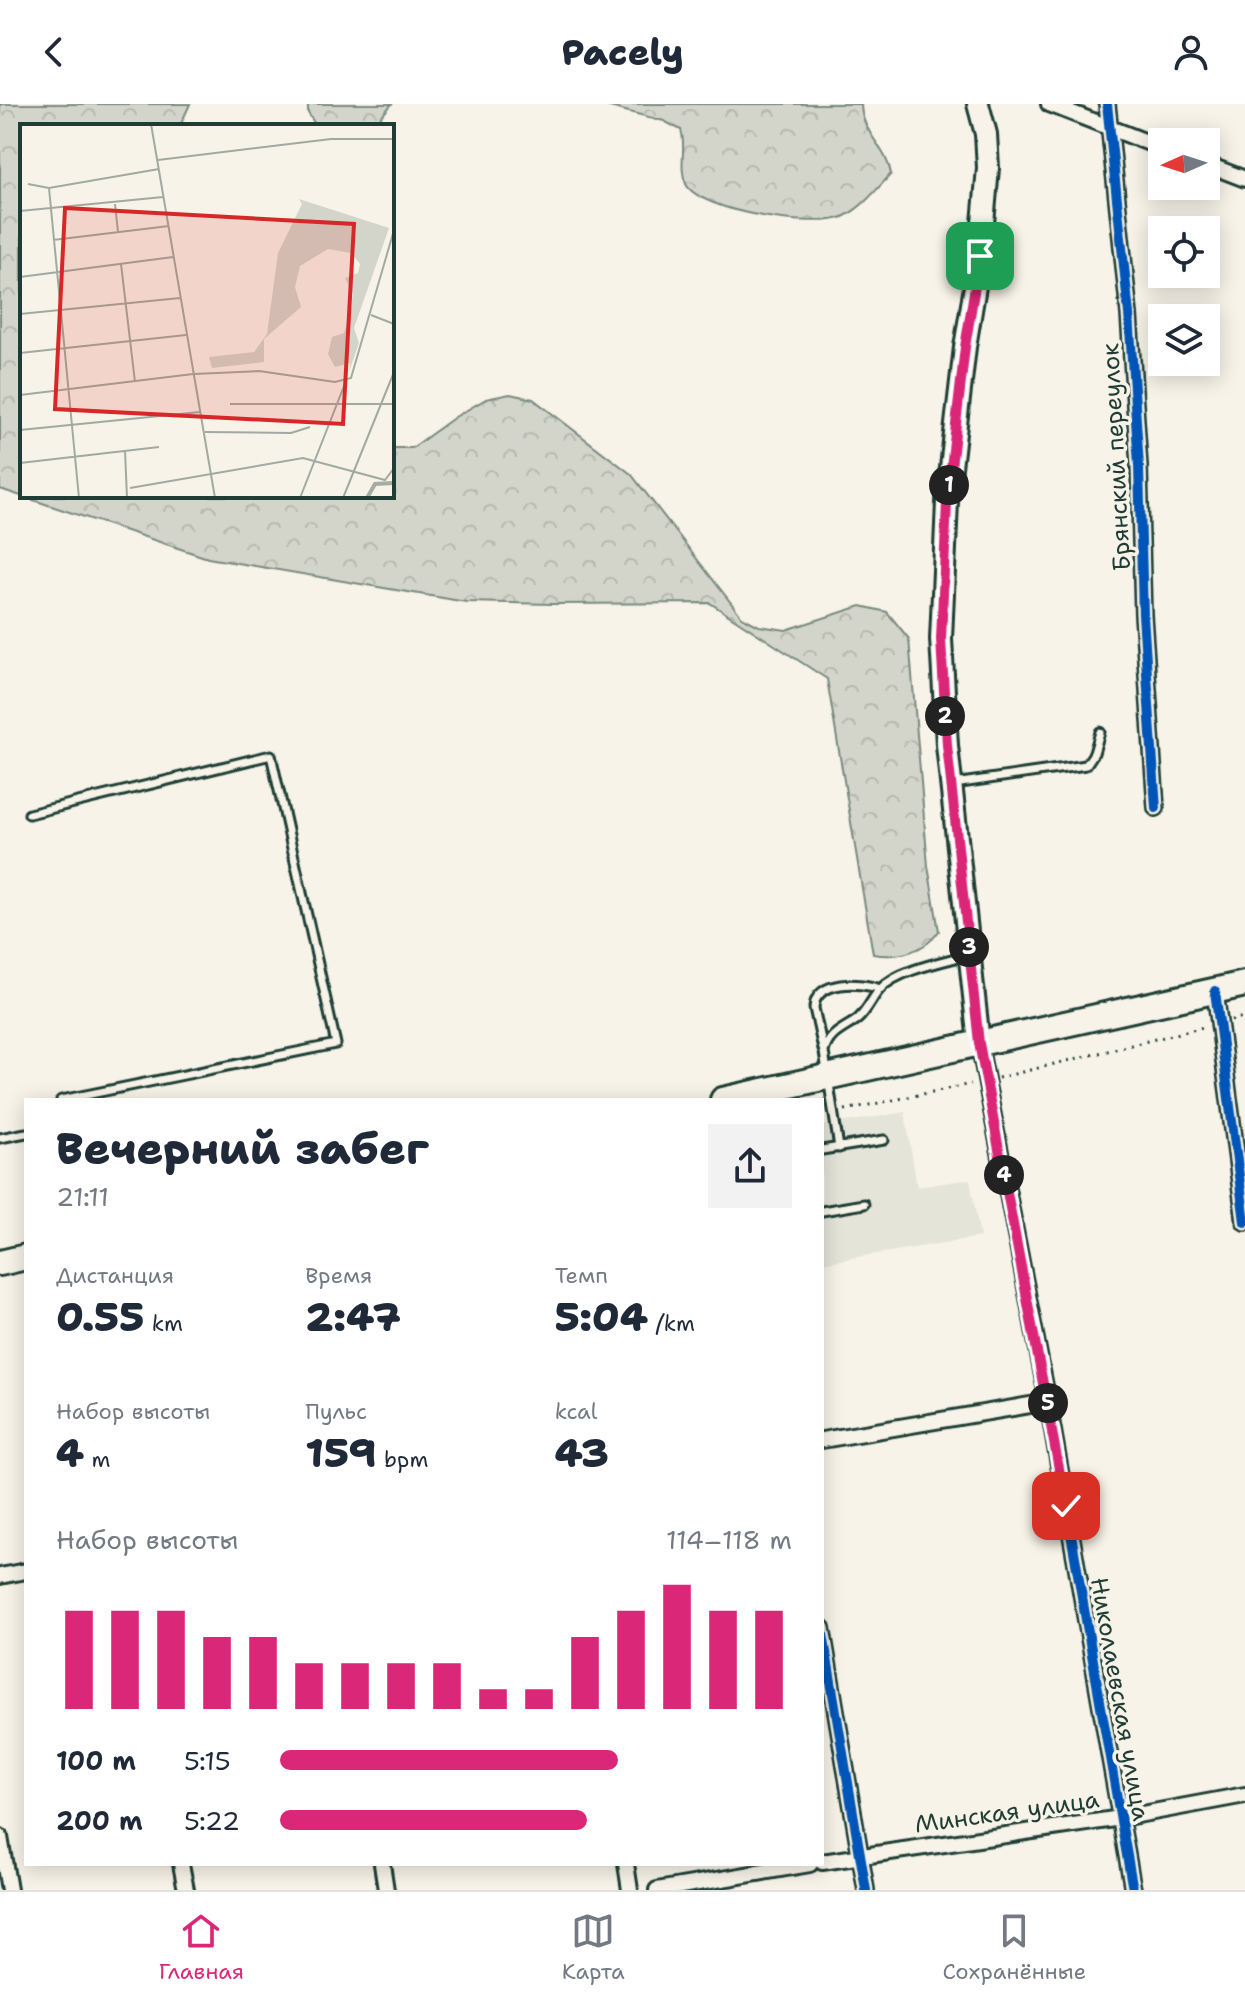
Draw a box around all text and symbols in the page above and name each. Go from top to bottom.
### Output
text: Pacely [561,28,684,77]
icon: back [32,30,76,74]
icon: person [1169,30,1213,74]
inset map [20,124,394,498]
north arrow [1148,128,1220,200]
map controls [1148,128,1220,376]
button: locate [1148,216,1220,288]
pin [946,222,1014,290]
icon: arrive [958,234,1002,278]
button: layers [1148,304,1220,376]
street label: Брянский переулок [1094,342,1138,572]
pin: 1 [929,465,969,505]
text: 1 [944,470,954,499]
pin: 2 [925,696,965,736]
text: 2 [937,701,953,730]
pin: 3 [949,927,989,967]
text: 3 [961,932,977,961]
text: Вечерний забег [56,1119,429,1178]
button: share [708,1124,792,1208]
pin: 4 [984,1155,1024,1195]
text: 4 [996,1160,1012,1189]
text: 21:11 [56,1179,109,1214]
text: Дистанция [56,1261,174,1290]
text: Время [305,1261,372,1290]
text: Темп [555,1261,608,1290]
text: 0.55 [56,1290,144,1344]
text: 2:47 [305,1290,401,1344]
text: 5:04 [555,1290,648,1344]
text: km [144,1309,183,1338]
text: /km [648,1309,695,1338]
pin: 5 [1028,1383,1068,1423]
text: 5 [1041,1388,1055,1417]
text: Набор высоты [56,1397,210,1426]
text: Пульс [305,1397,367,1426]
text: kcal [555,1397,597,1426]
text: 4 [56,1426,84,1480]
text: 159 [305,1426,377,1480]
text: 43 [555,1426,609,1480]
text: m [84,1445,110,1474]
text: bpm [377,1445,428,1474]
pin [1032,1472,1100,1540]
icon: check [1044,1484,1088,1528]
text: Набор высоты [56,1522,238,1557]
text: 114–118 m [666,1522,792,1557]
street label: Николаевская улица [1083,1575,1157,1823]
text: 100 m [56,1743,136,1778]
text: 5:15 [184,1743,231,1778]
street label: Минская улица [913,1783,1101,1841]
text: 200 m [56,1803,143,1838]
text: 5:22 [184,1803,240,1838]
tab: Главная [159,1909,244,1986]
tab: Карта [562,1909,625,1986]
tab: Сохранённые [942,1909,1086,1986]

